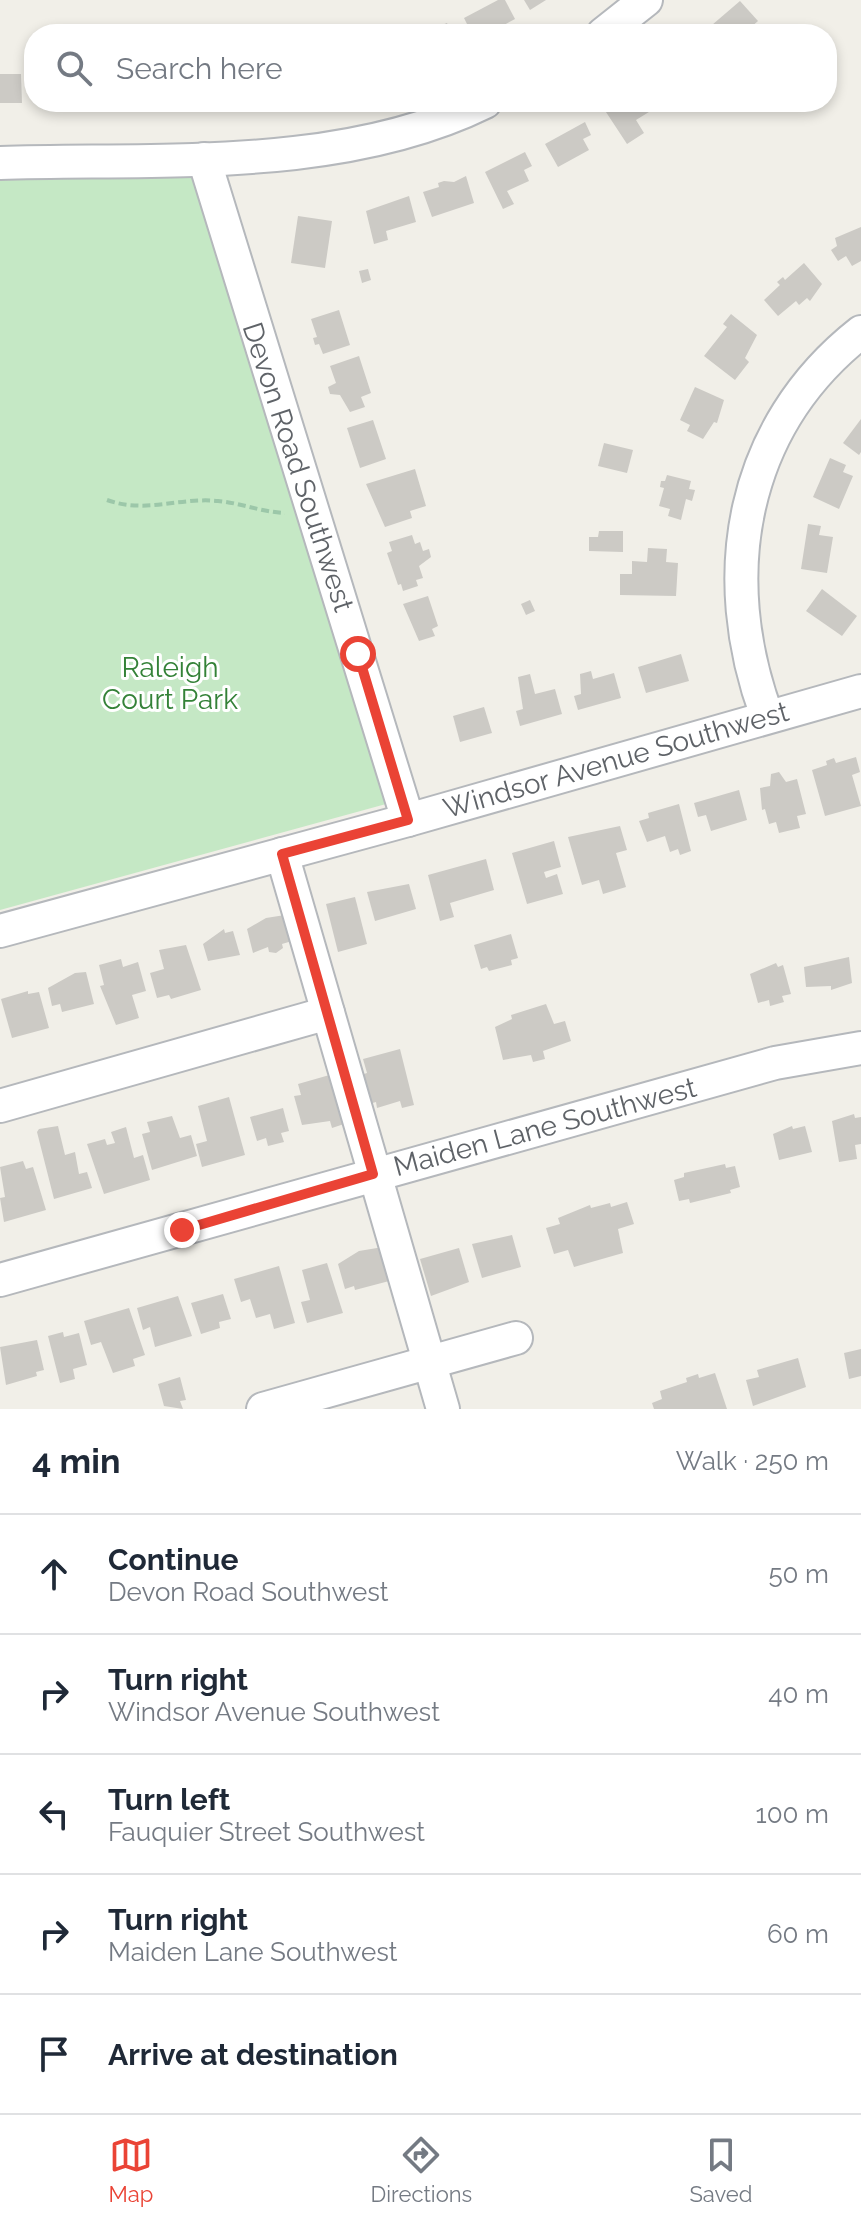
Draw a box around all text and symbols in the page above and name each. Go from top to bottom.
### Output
search box [24,24,837,112]
icon: search [52,46,96,90]
text: Search here [116,51,283,86]
street label: Devon Road Southwest [236,318,361,616]
route start [340,636,376,672]
park label: Raleigh Court Park [102,651,238,716]
street label: Windsor Avenue Southwest [440,695,793,825]
street label: Maiden Lane Southwest [390,1071,700,1183]
route end [164,1212,200,1248]
text: 4 min [32,1441,120,1481]
text: Walk · 250 m [676,1446,829,1476]
text: Continue [108,1542,239,1577]
icon: ahead [32,1552,76,1596]
text: 50 m [768,1559,829,1589]
text: Devon Road Southwest [108,1577,389,1607]
text: Turn right [108,1662,248,1697]
icon: right [32,1672,76,1716]
text: 40 m [768,1679,829,1709]
text: Windsor Avenue Southwest [108,1697,440,1727]
text: Turn left [108,1782,230,1817]
icon: left [32,1792,76,1836]
text: 100 m [756,1799,829,1829]
text: Fauquier Street Southwest [108,1817,425,1847]
text: Turn right [108,1902,248,1937]
icon: right [32,1912,76,1956]
text: 60 m [767,1919,829,1949]
text: Maiden Lane Southwest [108,1937,398,1967]
icon: arrive [32,2032,76,2076]
text: Arrive at destination [108,2037,398,2072]
tab: Map [109,2133,153,2207]
tab: Directions [371,2133,472,2207]
tab: Saved [689,2133,752,2207]

